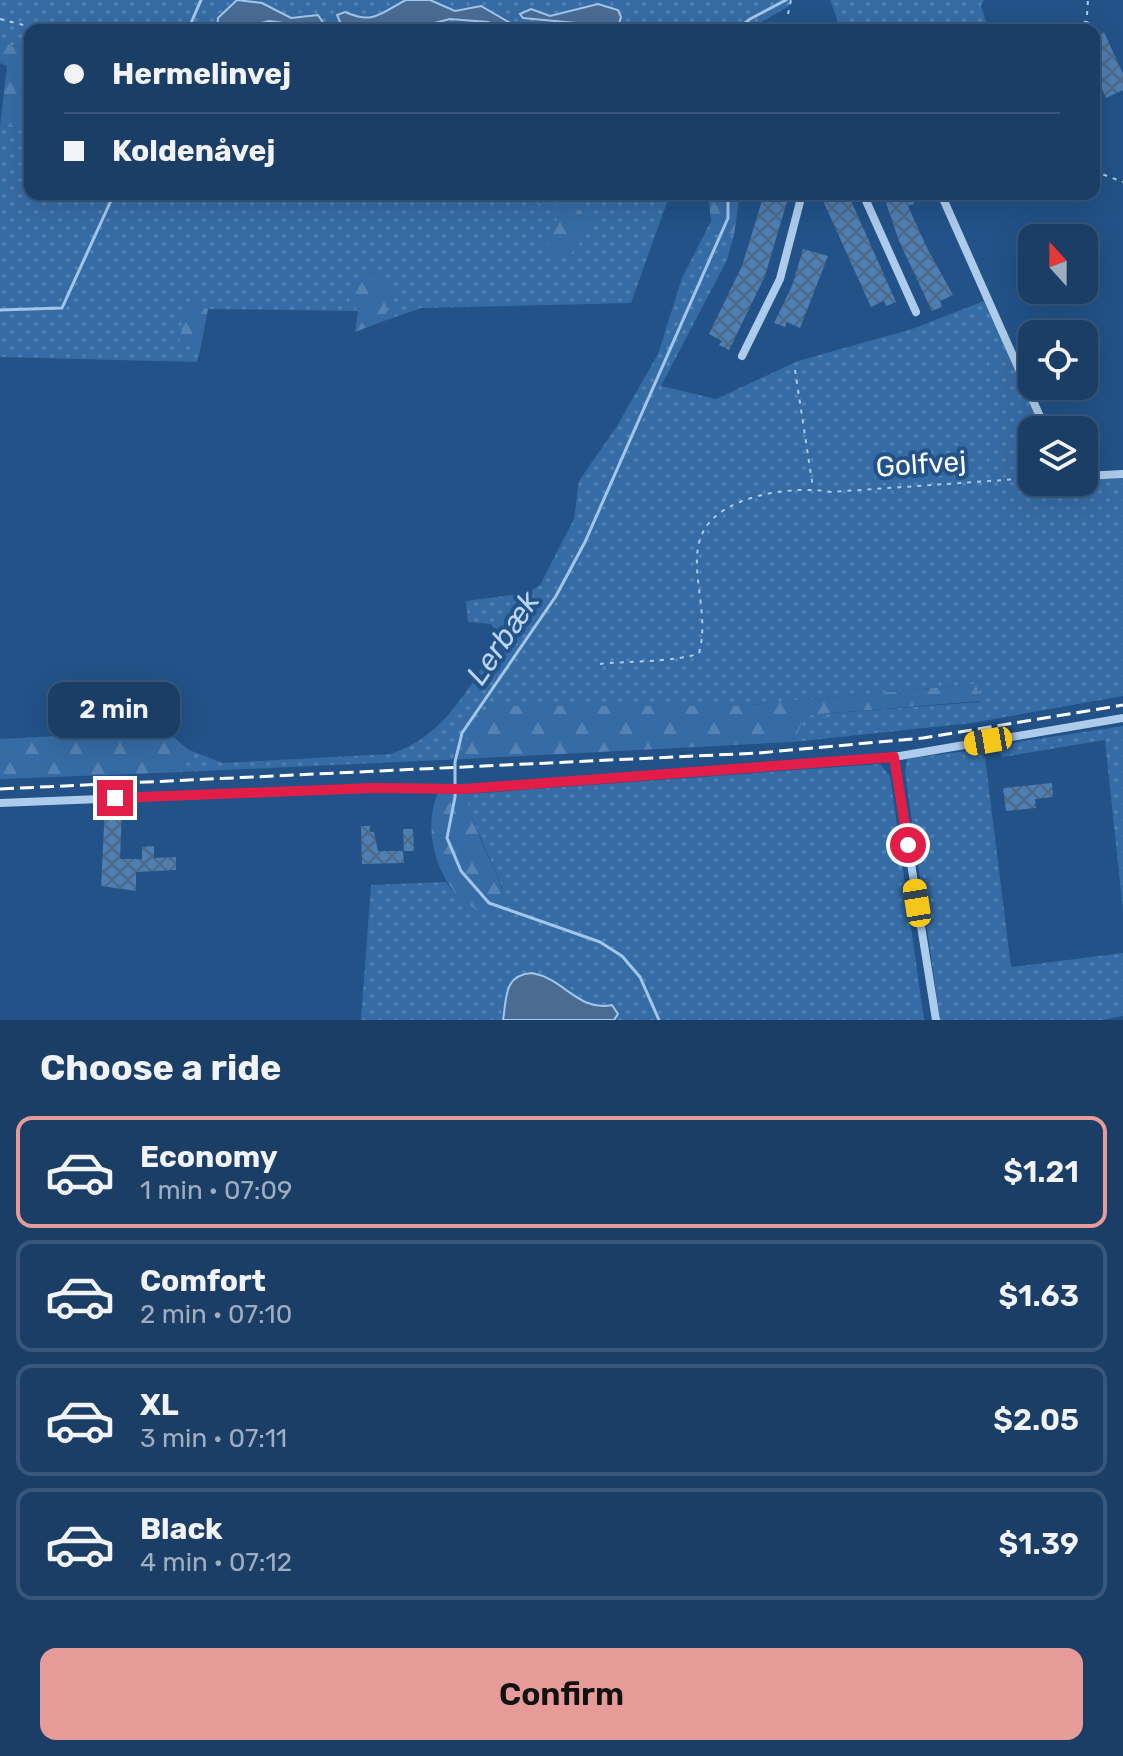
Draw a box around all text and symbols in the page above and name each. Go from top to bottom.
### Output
text: Hermelinvej [112,56,291,92]
text: Koldenåvej [112,133,275,169]
north arrow [1018,224,1098,304]
map controls [1018,224,1098,496]
button: locate [1018,320,1098,400]
button: layers [1018,416,1098,496]
street label: Golfvej [875,444,967,484]
water label: Lerbæk [459,584,547,691]
callout: 2 min [49,682,181,738]
text: 2 min [79,694,149,725]
car [962,725,1014,757]
route end [97,780,133,816]
route start [890,827,926,863]
car [901,877,933,929]
text: Choose a ride [40,1046,281,1089]
icon: car [44,1136,116,1208]
text: Economy [140,1139,278,1175]
text: $1.21 [1003,1154,1079,1190]
text: 1 min · 07:09 [140,1175,292,1206]
icon: car [44,1260,116,1332]
text: Comfort [140,1263,266,1299]
text: $1.63 [998,1278,1079,1314]
text: 2 min · 07:10 [140,1299,292,1330]
icon: car [44,1384,116,1456]
text: XL [140,1387,179,1423]
text: $2.05 [993,1402,1079,1438]
text: 3 min · 07:11 [140,1423,287,1454]
icon: car [44,1508,116,1580]
text: Black [140,1511,223,1547]
text: $1.39 [999,1526,1079,1562]
text: 4 min · 07:12 [140,1547,292,1578]
button: Confirm [40,1648,1083,1740]

